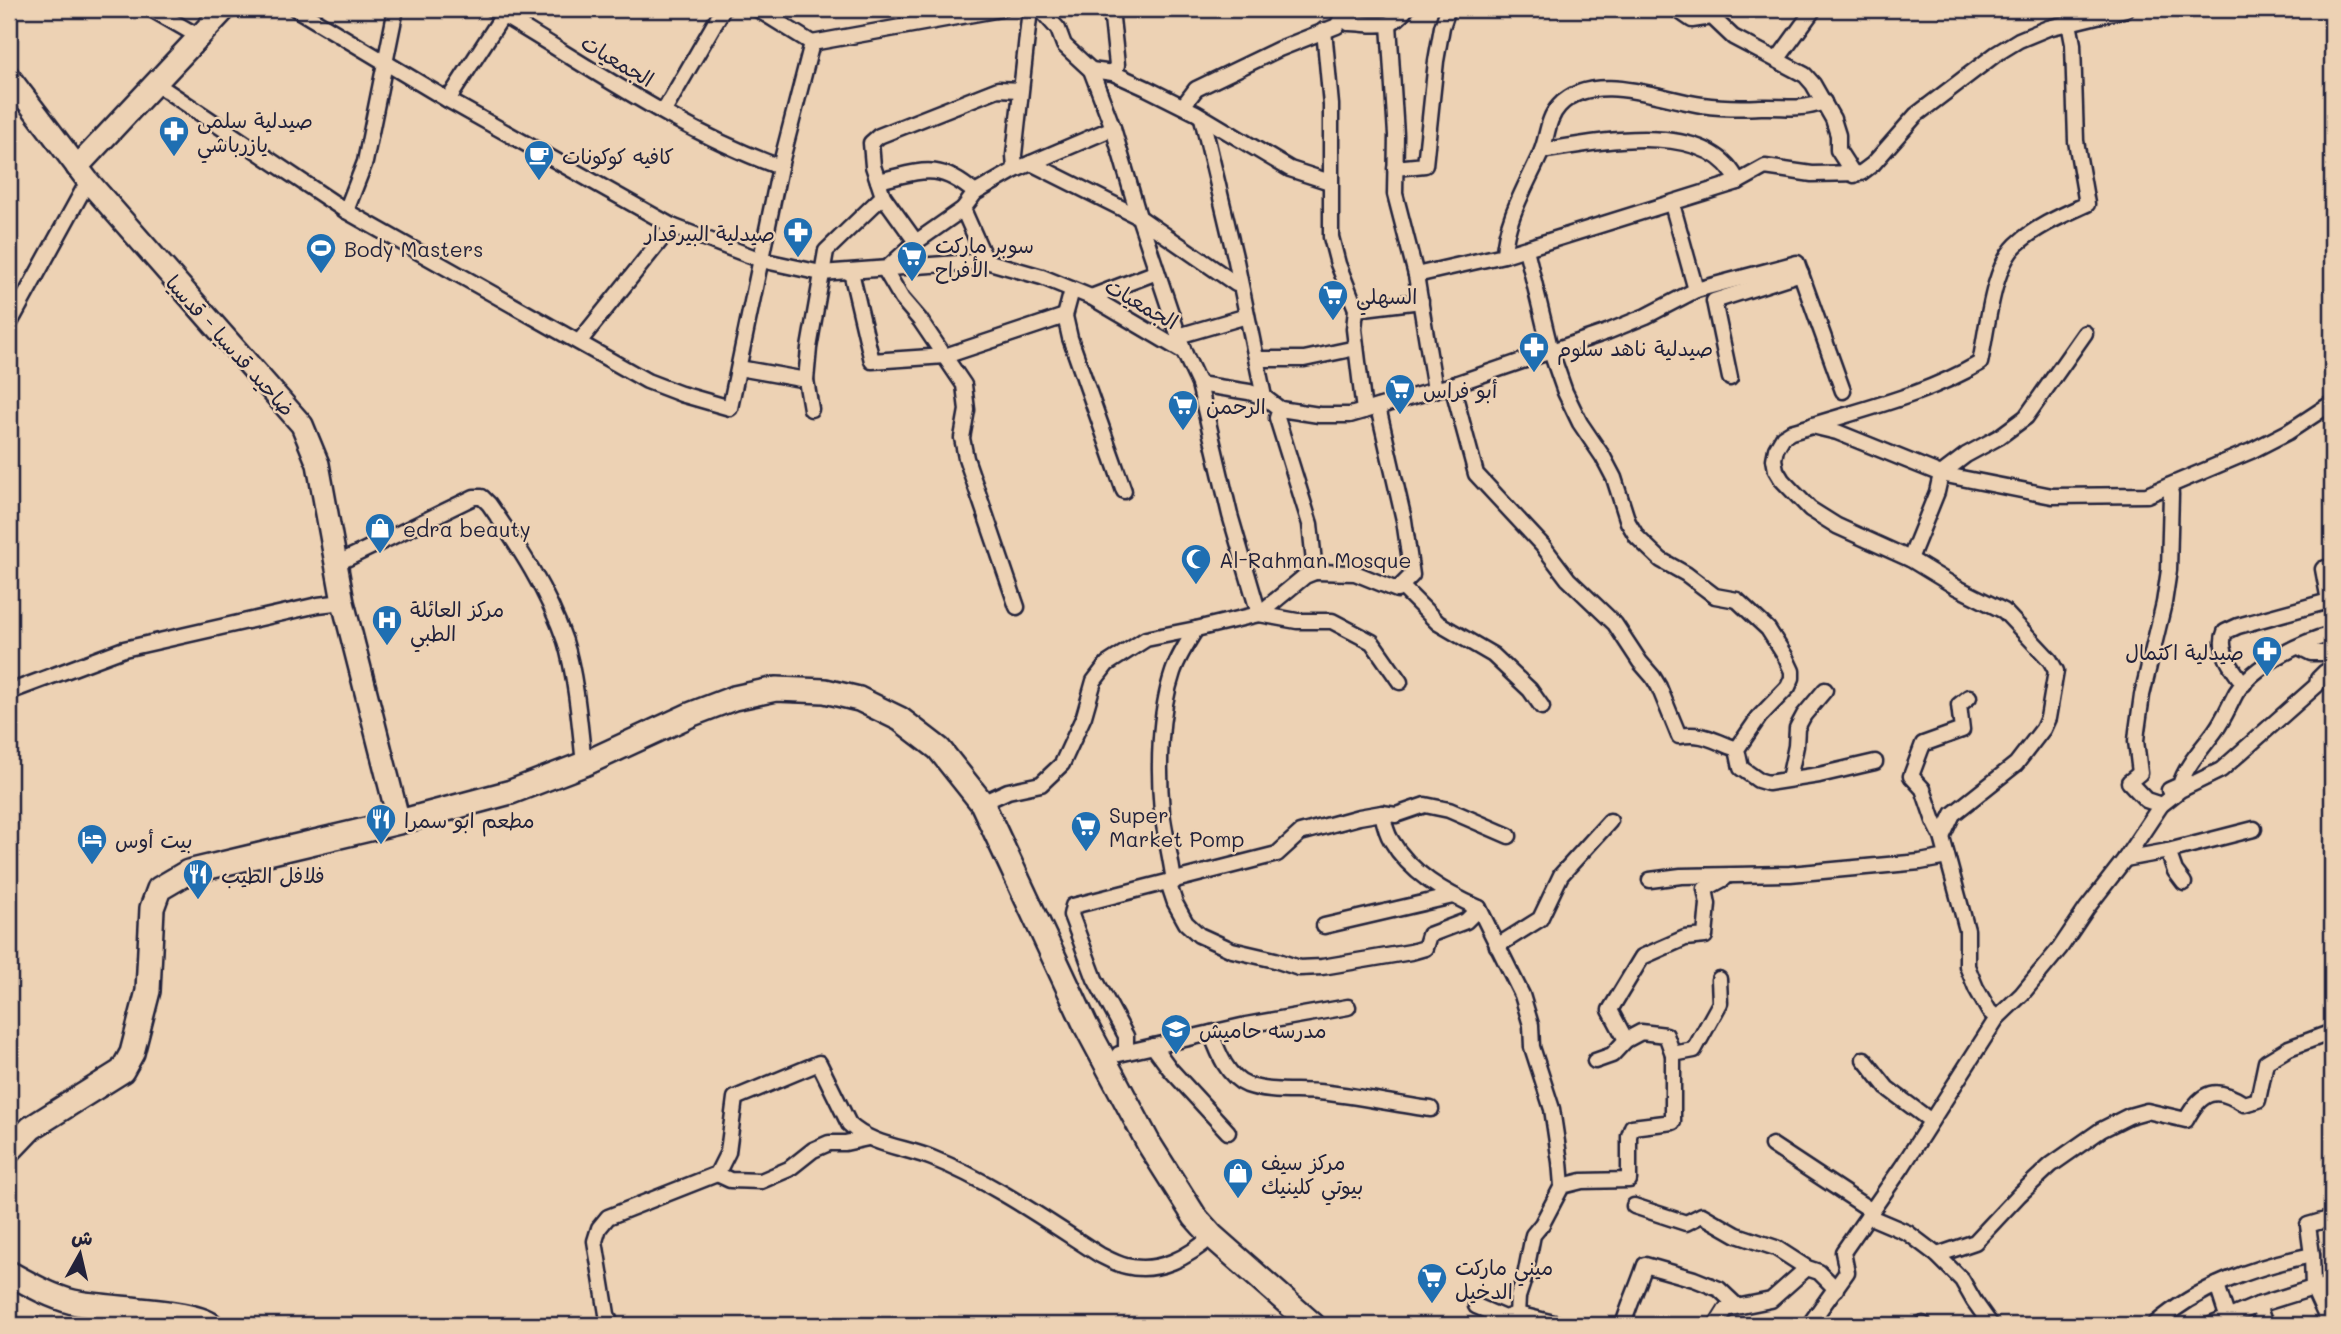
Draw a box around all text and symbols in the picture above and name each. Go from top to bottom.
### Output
street label: الجمعيات [577,28,659,92]
place label: صيدلية سلمى يازرباشي [197,106,313,164]
pharmacy icon: صيدلية سلمى يازرباشي [157,114,191,158]
cafe icon: كافيه كوكونات [522,138,556,182]
place label: كافيه كوكونات [562,142,674,171]
pharmacy icon: صيدلية البيرقدار [781,215,815,259]
place label: صيدلية البيرقدار [643,219,775,247]
sports icon: Body Masters [304,231,338,275]
place label: سوبر ماركت الأفراح [935,231,1034,284]
place label: Body Masters [344,235,484,262]
supermarket icon: سوبر ماركت الأفراح [895,239,929,283]
street label: ضاحيد قدسيا - قدسيا [161,269,301,421]
street label: الجمعيات [1101,271,1183,335]
supermarket icon: السهلي [1316,278,1350,322]
place label: السهلي [1356,282,1417,316]
pharmacy icon: صيدلية ناهد سلوم [1517,330,1551,374]
place label: صيدلية ناهد سلوم [1557,334,1713,365]
supermarket icon: أبو فراس [1383,372,1417,416]
place label: أبو فراس [1423,376,1497,404]
supermarket icon: الرحمن [1166,388,1200,432]
place label: الرحمن [1206,392,1266,419]
shop icon: edra beauty [363,511,397,555]
place label: edra beauty [403,515,531,542]
mosque icon: Al-Rahman Mosque [1179,542,1213,586]
place label: Al-Rahman Mosque [1219,546,1412,573]
place label: مركز العائلة الطبي [410,595,504,653]
hospital icon: مركز العائلة الطبي [370,603,404,647]
pharmacy icon: صيدلية اكتمال [2250,634,2284,678]
place label: صيدلية اكتمال [2125,638,2244,665]
place label: Super Market Pomp [1109,801,1244,852]
restaurant icon: مطعم ابو سمرا [364,802,398,846]
place label: مطعم ابو سمرا [404,806,535,837]
supermarket icon: Super Market Pomp [1069,809,1103,853]
hotel icon: بيت أوس [75,822,109,866]
place label: بيت أوس [115,826,193,854]
restaurant icon: فلافل الطيب [181,857,215,901]
place label: فلافل الطيب [221,861,325,889]
school or university icon: مدرسه حاميش [1159,1012,1193,1056]
place label: مدرسه حاميش [1199,1016,1327,1043]
place label: مركز سيف بيوتي كلينيك [1261,1148,1363,1206]
shop icon: مركز سيف بيوتي كلينيك [1221,1156,1255,1200]
north arrow [46,1218,116,1288]
text: ش [70,1223,95,1251]
place label: ميني ماركت الدخيل [1455,1253,1553,1304]
supermarket icon: ميني ماركت الدخيل [1415,1261,1449,1305]

